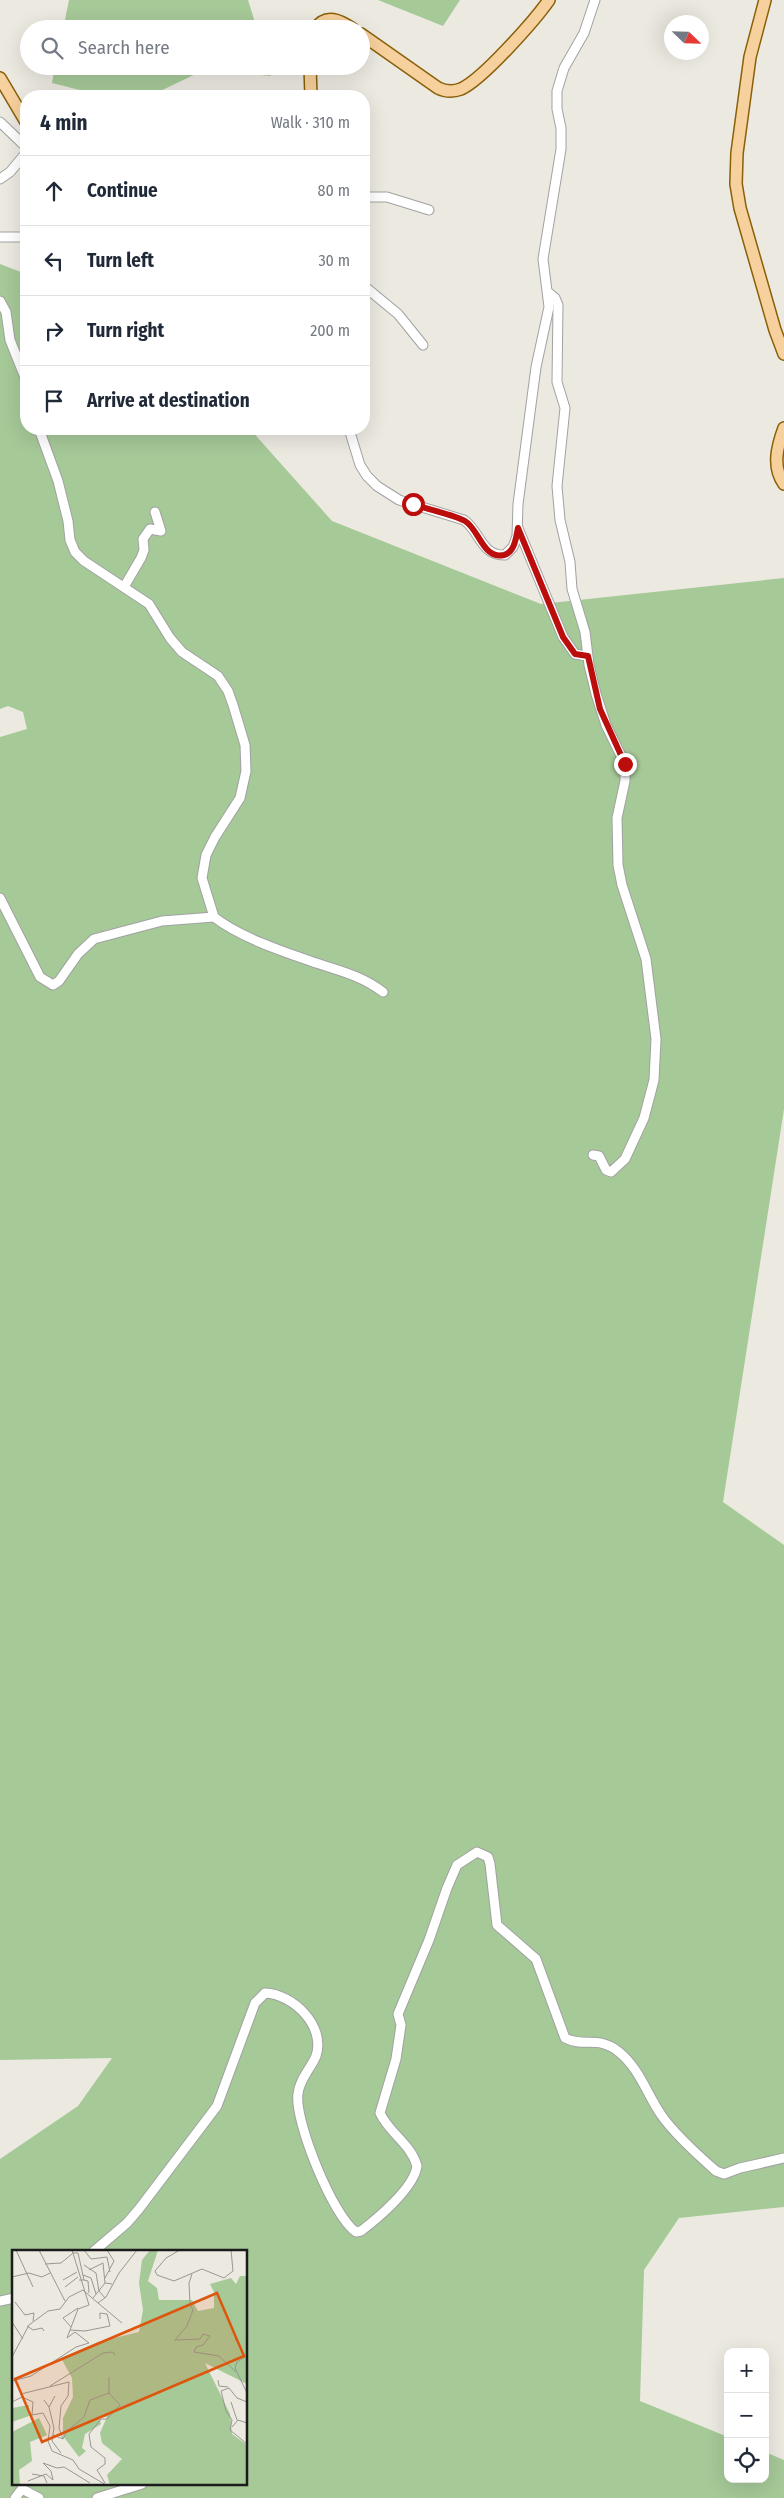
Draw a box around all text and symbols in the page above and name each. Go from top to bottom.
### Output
north arrow [664,15,709,60]
search box [20,20,370,75]
icon: search [38,34,66,62]
text: Search here [78,36,170,59]
text: 4 min [40,110,88,136]
text: Walk · 310 m [271,113,350,132]
icon: ahead [40,177,68,205]
text: Continue [87,179,158,202]
text: 80 m [318,181,350,200]
icon: left [40,247,68,275]
text: Turn left [87,249,154,272]
text: 30 m [318,251,350,270]
icon: right [40,317,68,345]
text: Turn right [87,319,164,342]
text: 200 m [310,321,350,340]
icon: arrive [40,387,68,415]
text: Arrive at destination [87,389,250,412]
route start [402,493,425,516]
route end [614,753,637,776]
inset map [12,2250,248,2486]
map controls [724,2348,769,2483]
button: + [724,2348,769,2393]
button: − [724,2393,769,2438]
button: locate [724,2438,769,2483]

